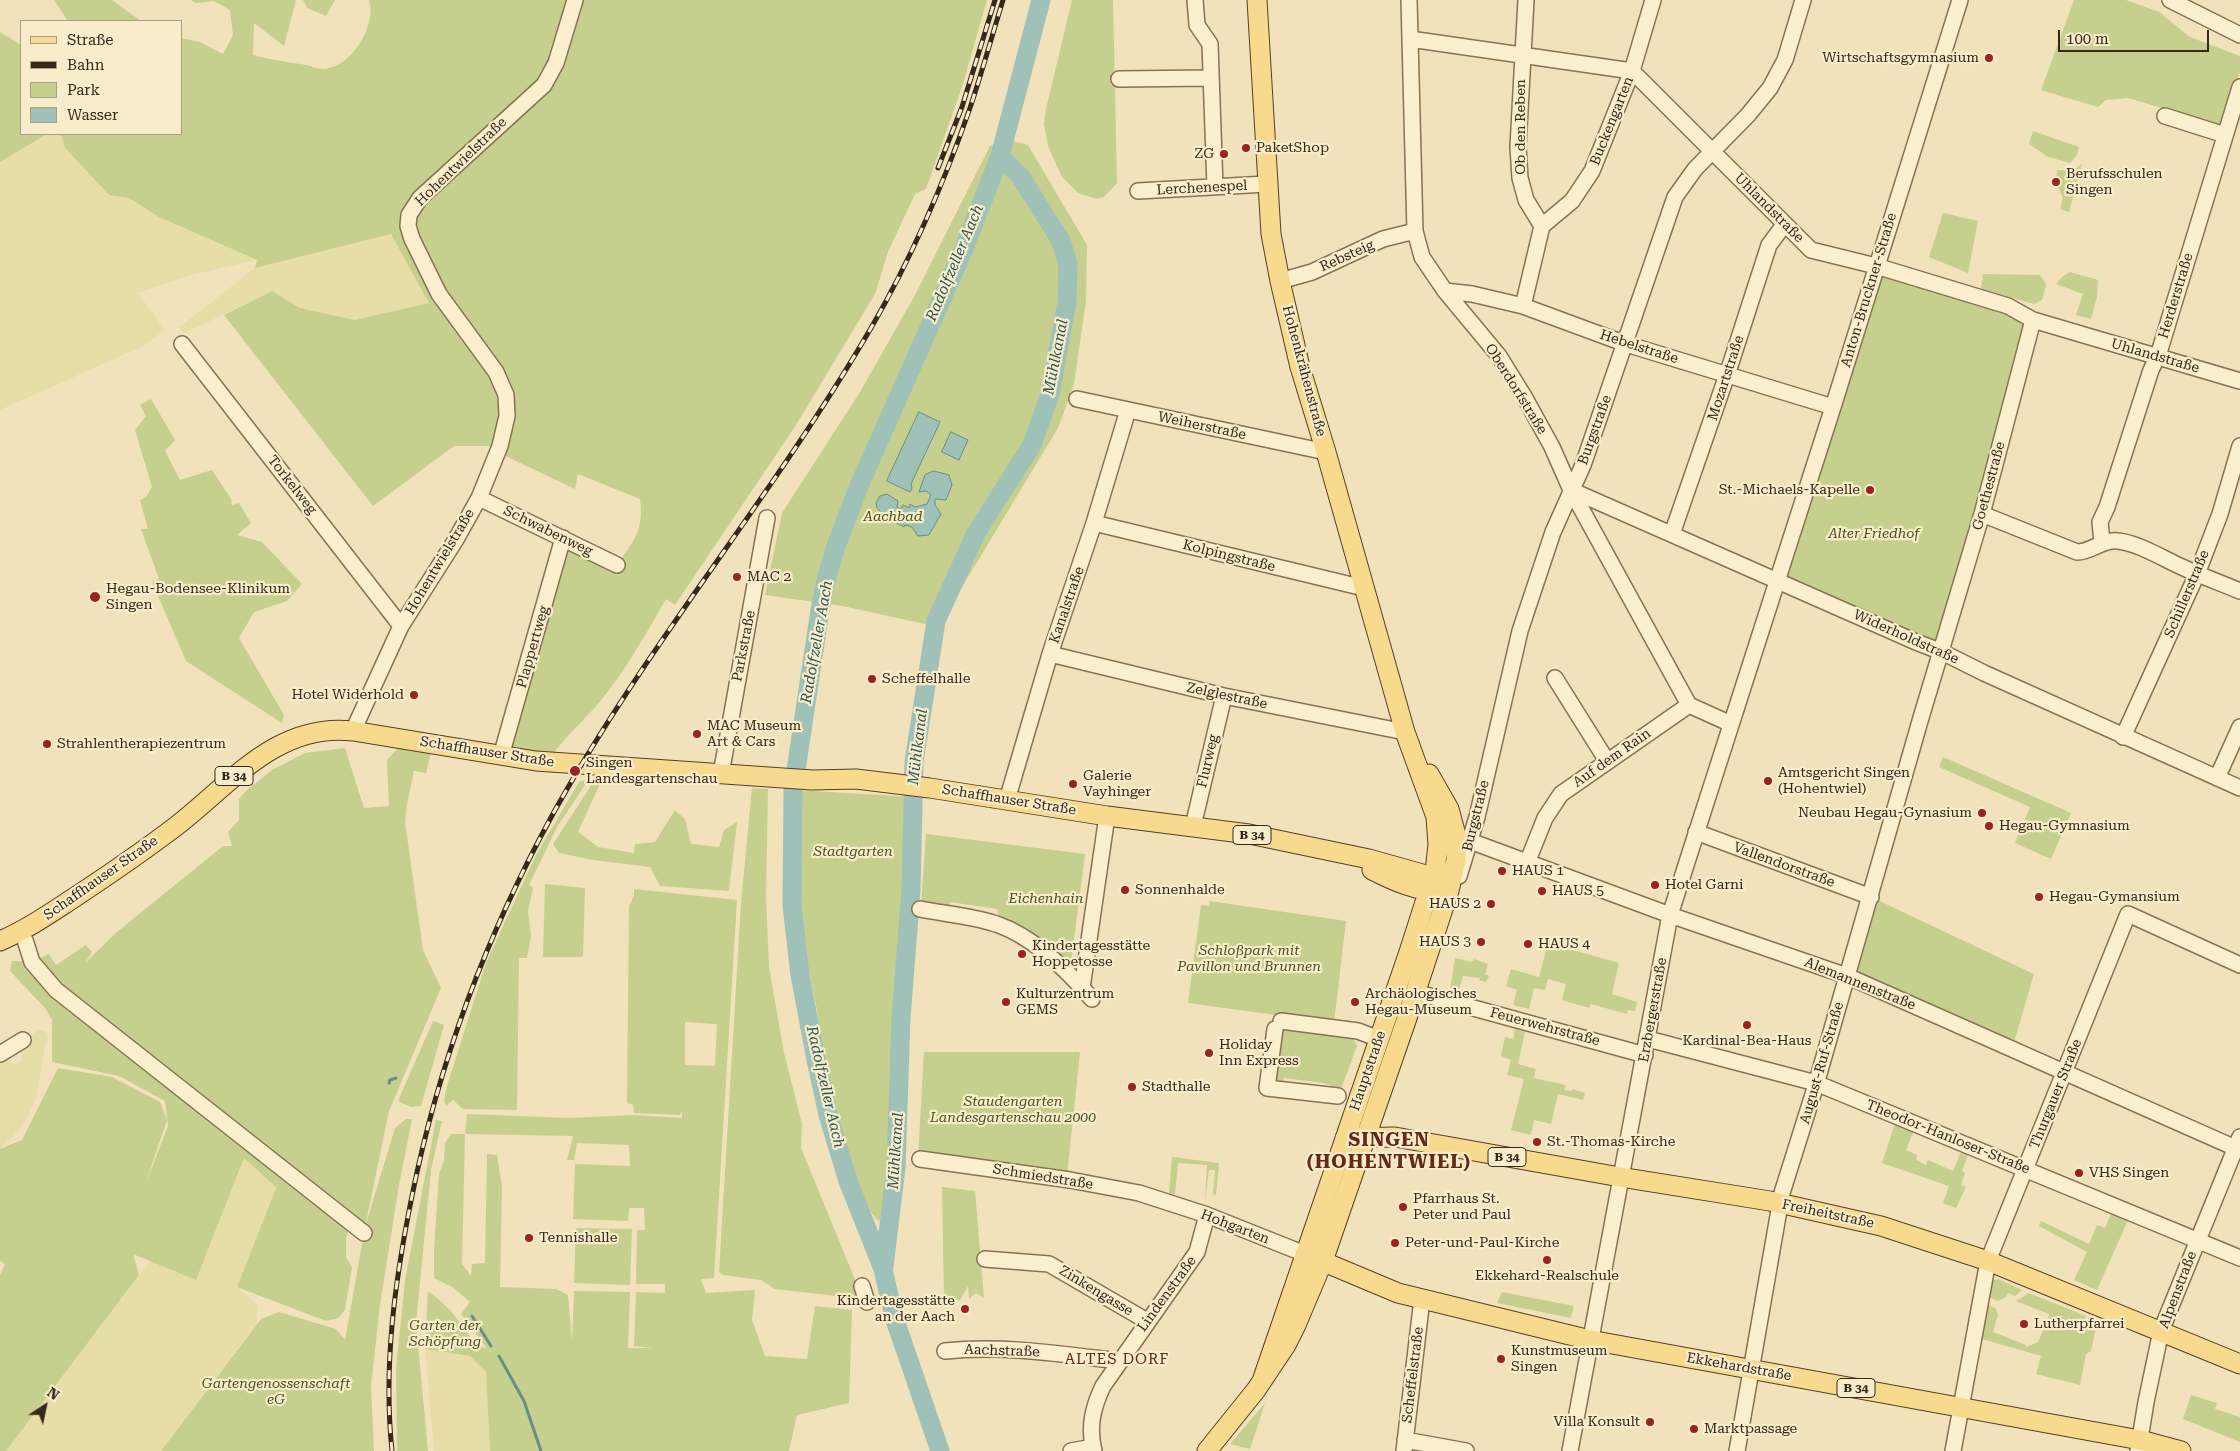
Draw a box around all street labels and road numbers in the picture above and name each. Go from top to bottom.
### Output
street label: Buckengarten [1587,74,1637,168]
street label: Ob den Reben [1513,79,1529,175]
street label: Hohentwielstraße [412,114,510,210]
street label: Uhlandstraße [1731,170,1807,246]
street label: Lerchenespel [1156,177,1248,199]
street label: Anton-Bruckner-Straße [1837,211,1901,369]
street label: Rebsteig [1317,237,1377,275]
street label: Herderstraße [2155,251,2197,341]
street label: Hohenkrähenstraße [1278,304,1330,438]
street label: Hebelstraße [1598,326,1680,368]
street label: Mozartstraße [1704,333,1748,423]
street label: Uhlandstraße [2109,335,2201,377]
street label: Oberdorfstraße [1481,341,1551,437]
street label: Burgstraße [1575,393,1615,467]
street label: Weiherstraße [1156,408,1248,444]
street label: Goethestraße [1969,440,2009,532]
street label: Torkelweg [264,452,320,518]
street label: Schwabenweg [501,502,595,560]
street label: Hohentwielstraße [402,506,478,618]
street label: Kolpingstraße [1181,536,1277,576]
street label: Schillerstraße [2161,548,2213,640]
street label: Kanalstraße [1046,564,1088,646]
street label: Plappertweg [513,604,553,690]
street label: Widerholdstraße [1851,606,1961,668]
street label: Parkstraße [729,609,759,683]
street label: Zelglestraße [1185,679,1269,713]
street label: Auf dem Rain [1570,725,1654,791]
street label: Schaffhauser Straße [419,733,555,771]
street label: Flurweg [1194,733,1222,789]
road number: B 34 [215,766,253,786]
street label: Burgstraße [1459,779,1493,853]
street label: Schaffhauser Straße [941,781,1077,819]
road number: B 34 [1233,826,1271,844]
street label: Schaffhauser Straße [41,832,161,924]
street label: Vallendorstraße [1731,839,1837,891]
street label: Alemannenstraße [1802,954,1918,1014]
street label: Erzbergerstraße [1636,956,1670,1064]
street label: August-Ruf-Straße [1797,1000,1847,1126]
street label: Feuerwehrstraße [1488,1004,1602,1050]
street label: Hauptstraße [1346,1029,1390,1113]
street label: Thurgauer Straße [2026,1037,2086,1151]
street label: Theodor-Hanloser-Straße [1864,1096,2032,1178]
road number: B 34 [1488,1148,1526,1166]
street label: Schmiedstraße [992,1161,1094,1193]
street label: Freiheitstraße [1780,1196,1876,1232]
street label: Hohgarten [1198,1206,1272,1248]
street label: Alpenstraße [2156,1249,2200,1331]
street label: Lindenstraße [1134,1253,1200,1335]
street label: Zinkengasse [1056,1262,1136,1320]
street label: Scheffelstraße [1399,1326,1427,1424]
street label: Aachstraße [964,1341,1040,1361]
street label: Ekkehardstraße [1685,1350,1793,1384]
road number: B 34 [1837,1379,1875,1398]

